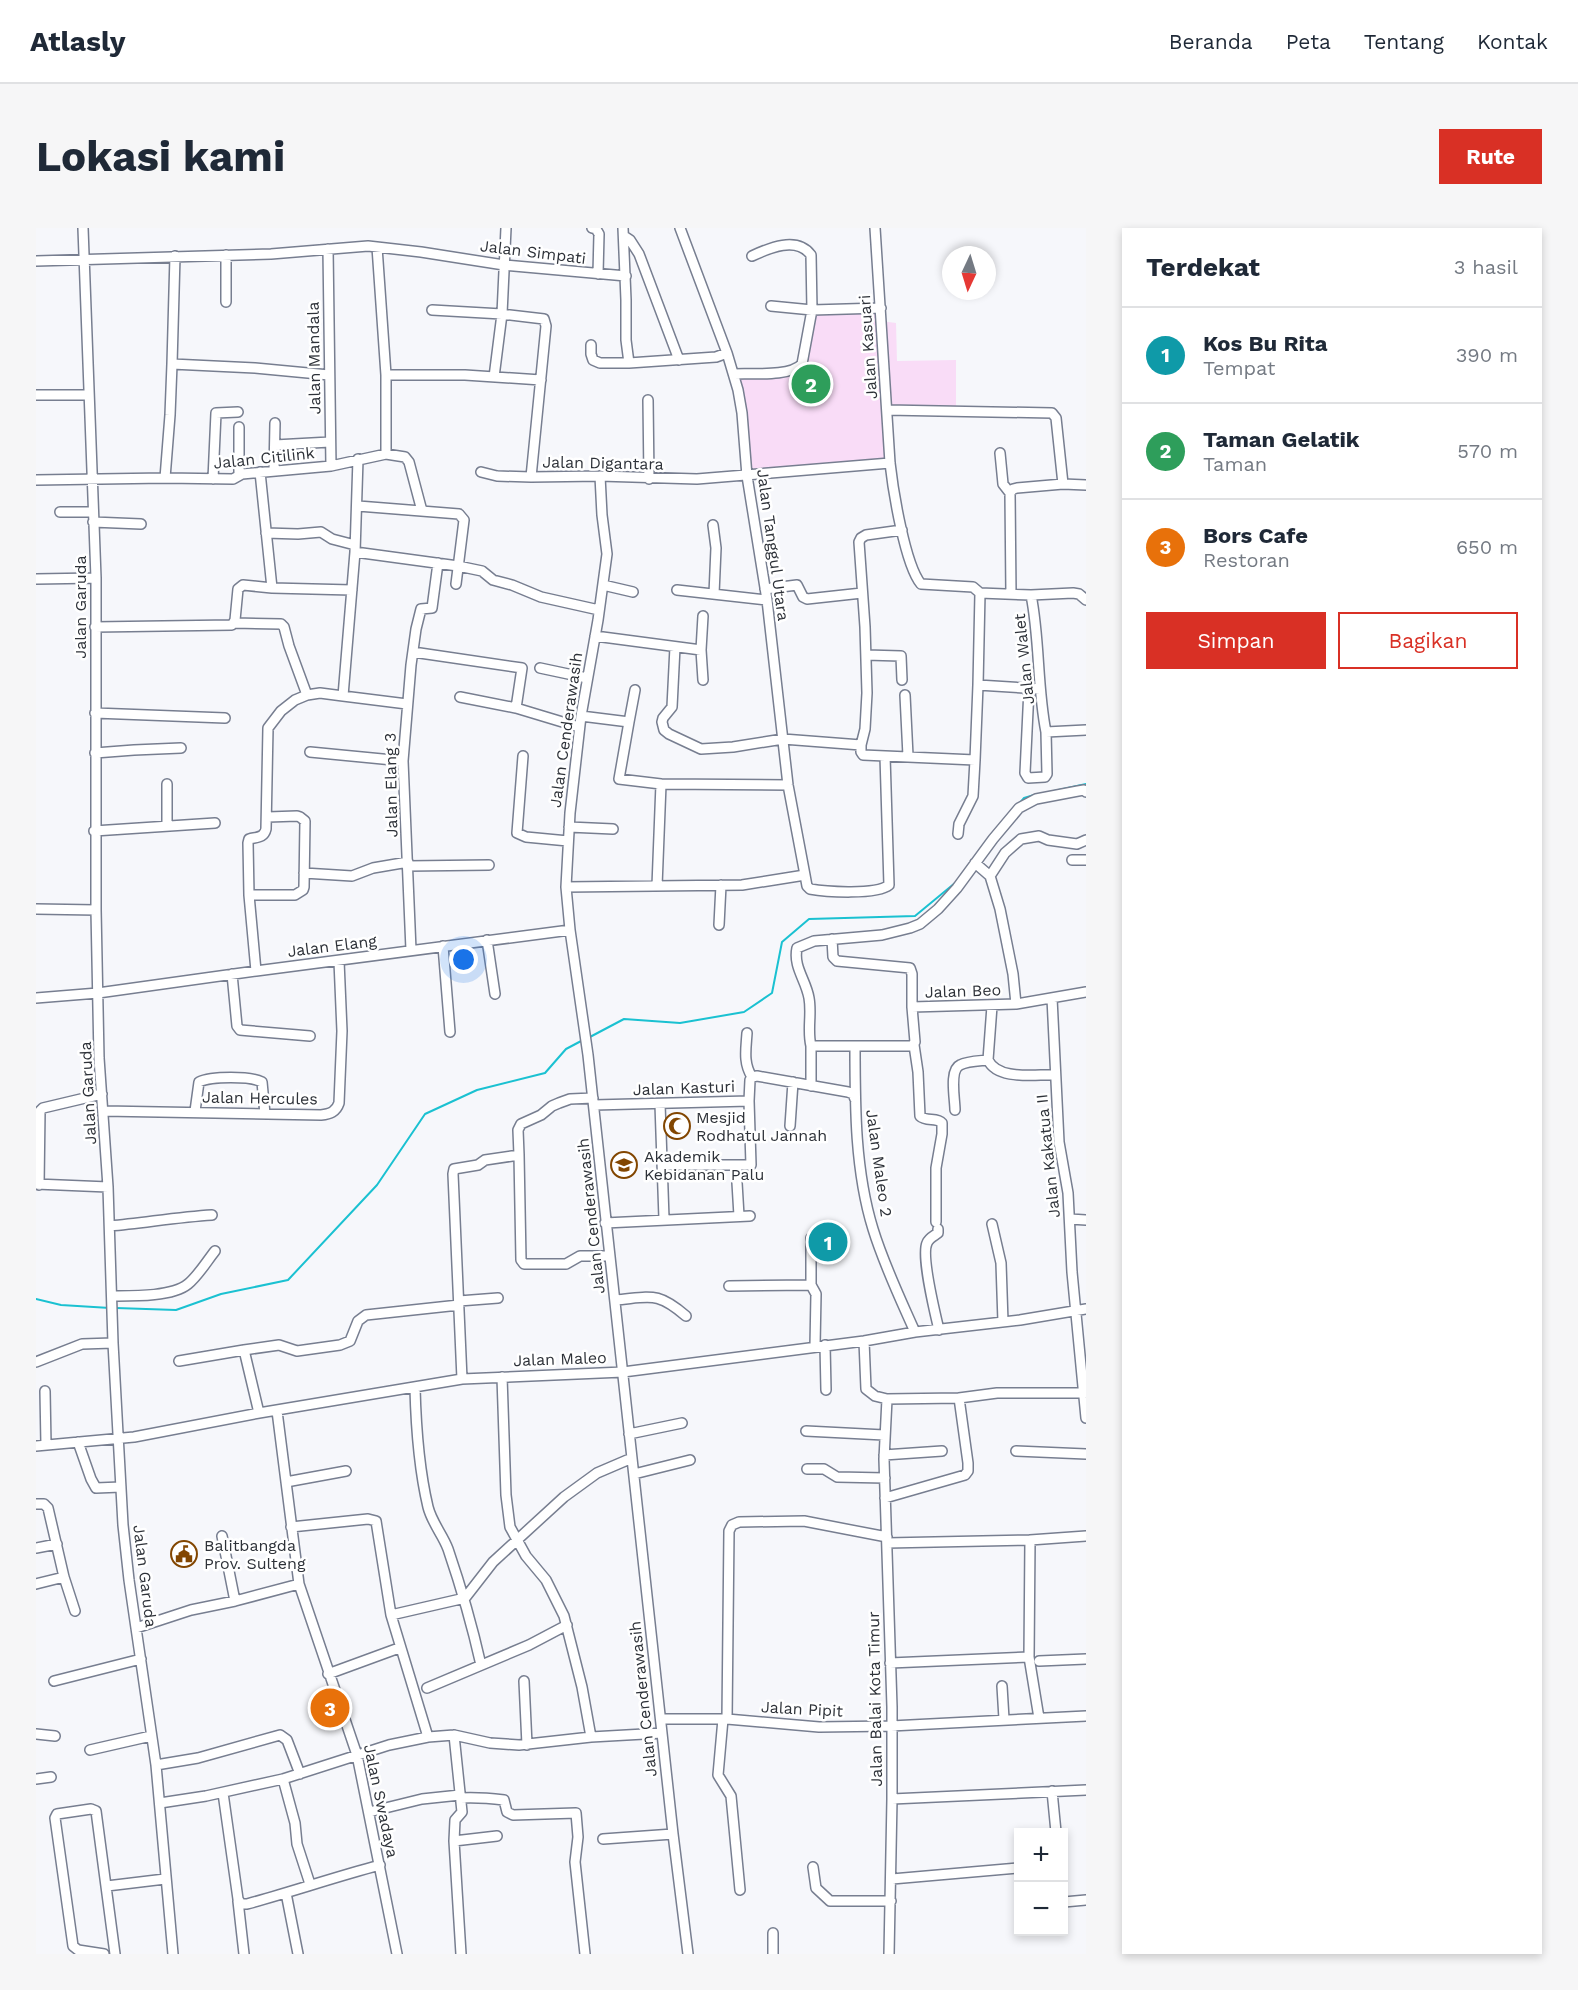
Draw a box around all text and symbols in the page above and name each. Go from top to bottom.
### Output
text: Atlasly [30,25,125,58]
text: Beranda [1169,29,1253,54]
text: Peta [1286,29,1331,54]
text: Tentang [1364,29,1444,54]
text: Kontak [1477,29,1548,54]
button: Rute [1439,129,1542,184]
text: Lokasi kami [36,132,285,181]
street label: Jalan Simpati [479,236,587,268]
north arrow [942,246,996,300]
text: Terdekat [1146,252,1260,282]
text: 3 hasil [1454,255,1518,279]
street label: Jalan Kasuari [855,294,881,400]
street label: Jalan Mandala [304,301,324,415]
text: Kos Bu Rita [1203,331,1328,356]
text: 1 [1161,343,1170,367]
text: 390 m [1456,343,1518,367]
text: Tempat [1203,356,1275,380]
pin: 2 [792,362,830,406]
text: Taman Gelatik [1203,427,1360,452]
text: 2 [1160,439,1171,463]
text: 570 m [1457,439,1518,463]
street label: Jalan Citilink [213,443,315,473]
street label: Jalan Digantara [542,452,664,474]
text: Taman [1203,452,1267,476]
street label: Jalan Tanggul Utara [753,468,793,622]
text: Bors Cafe [1203,523,1308,548]
text: 3 [1160,535,1171,559]
text: 650 m [1456,535,1518,559]
text: Restoran [1203,548,1290,572]
street label: Jalan Garuda [71,555,90,659]
street label: Jalan Walet [1010,612,1038,705]
button: Simpan [1146,612,1326,669]
button: Bagikan [1338,612,1518,669]
street label: Jalan Cenderawasih [546,651,586,809]
street label: Jalan Elang 3 [381,733,401,837]
street label: Jalan Elang [286,931,378,961]
your location [449,945,478,974]
street label: Jalan Beo [924,980,1002,1002]
street label: Jalan Garuda [76,1041,100,1145]
street label: Jalan Kasturi [633,1077,735,1099]
street label: Jalan Hercules [202,1087,318,1109]
street label: Jalan Kakatua II [1032,1093,1064,1219]
place label: Mesjid Rodhatul Jannah [696,1108,827,1145]
street label: Jalan Maleo 2 [862,1108,896,1218]
mosque icon: Mesjid Rodhatul Jannah [662,1111,692,1141]
street label: Jalan Cenderawasih [573,1137,609,1295]
place label: Akademik Kebidanan Palu [644,1147,764,1184]
school or university icon: Akademik Kebidanan Palu [609,1150,639,1180]
pin: 1 [808,1220,848,1264]
street label: Jalan Maleo [513,1348,607,1370]
street label: Jalan Garuda [129,1524,161,1628]
place label: Balitbangda Prov. Sulteng [204,1536,306,1573]
public building icon: Balitbangda Prov. Sulteng [169,1539,199,1569]
street label: Jalan Balai Kota Timur [864,1611,886,1787]
street label: Jalan Cenderawasih [625,1620,661,1778]
pin: 3 [310,1686,350,1730]
street label: Jalan Pipit [760,1697,844,1721]
street label: Jalan Swadaya [360,1743,402,1859]
map controls [1014,1828,1068,1936]
button: + [1014,1828,1068,1882]
button: − [1014,1882,1068,1936]

